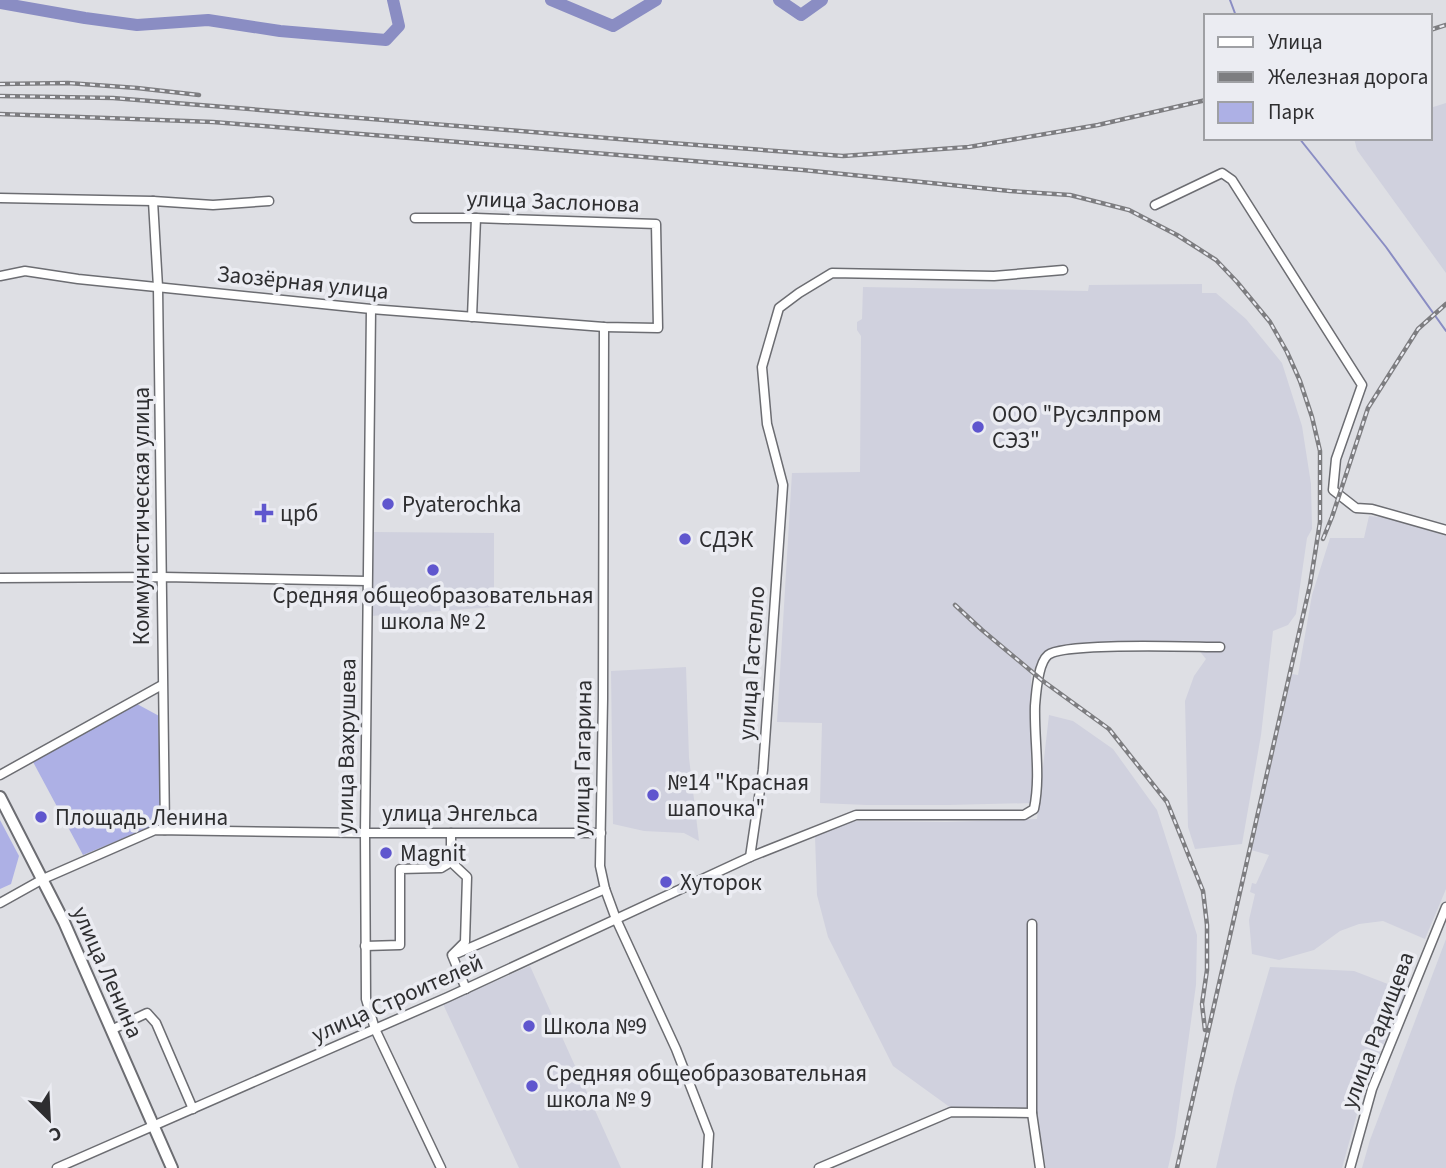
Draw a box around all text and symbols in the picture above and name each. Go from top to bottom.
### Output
legend [1204,14,1432,140]
text: Улица [1268,27,1323,57]
text: Железная дорога [1268,62,1428,92]
text: Парк [1268,97,1315,127]
street label: улица Заслонова [466,182,640,221]
street label: Заозёрная улица [216,257,390,308]
street label: Коммунистическая улица [125,387,158,645]
place label: ООО "Русэлпром СЭЗ" [992,398,1162,457]
marker: ООО "Русэлпром СЭЗ" [970,419,986,435]
place label: Pyaterochka [402,488,521,521]
marker: Pyaterochka [380,496,396,512]
place label: црб [280,497,318,530]
marker: црб [254,503,274,523]
place label: СДЭК [699,523,754,556]
marker: СДЭК [677,531,693,547]
marker: Средняя общеобразовательная школа № 2 [425,562,441,578]
place label: Средняя общеобразовательная школа № 2 [272,579,594,638]
street label: улица Гастелло [730,585,773,741]
street label: улица Вахрушева [328,658,365,834]
street label: улица Гагарина [565,680,600,836]
place label: №14 "Красная шапочка" [667,766,809,825]
marker: №14 "Красная шапочка" [645,787,661,803]
street label: улица Энгельса [382,797,538,830]
place label: Площадь Ленина [55,801,228,834]
marker: Площадь Ленина [33,809,49,825]
place label: Magnit [400,837,466,870]
marker: Magnit [378,845,394,861]
place label: Хуторок [680,866,762,899]
marker: Хуторок [658,874,674,890]
street label: улица Ленина [64,901,151,1043]
street label: улица Строителей [306,946,488,1051]
street label: улица Радищева [1332,947,1423,1114]
place label: Школа №9 [543,1010,647,1043]
marker: Школа №9 [521,1018,537,1034]
place label: Средняя общеобразовательная школа № 9 [546,1057,867,1116]
marker: Средняя общеобразовательная школа № 9 [524,1078,540,1094]
north arrow [14,1084,84,1154]
text: С [45,1119,66,1148]

